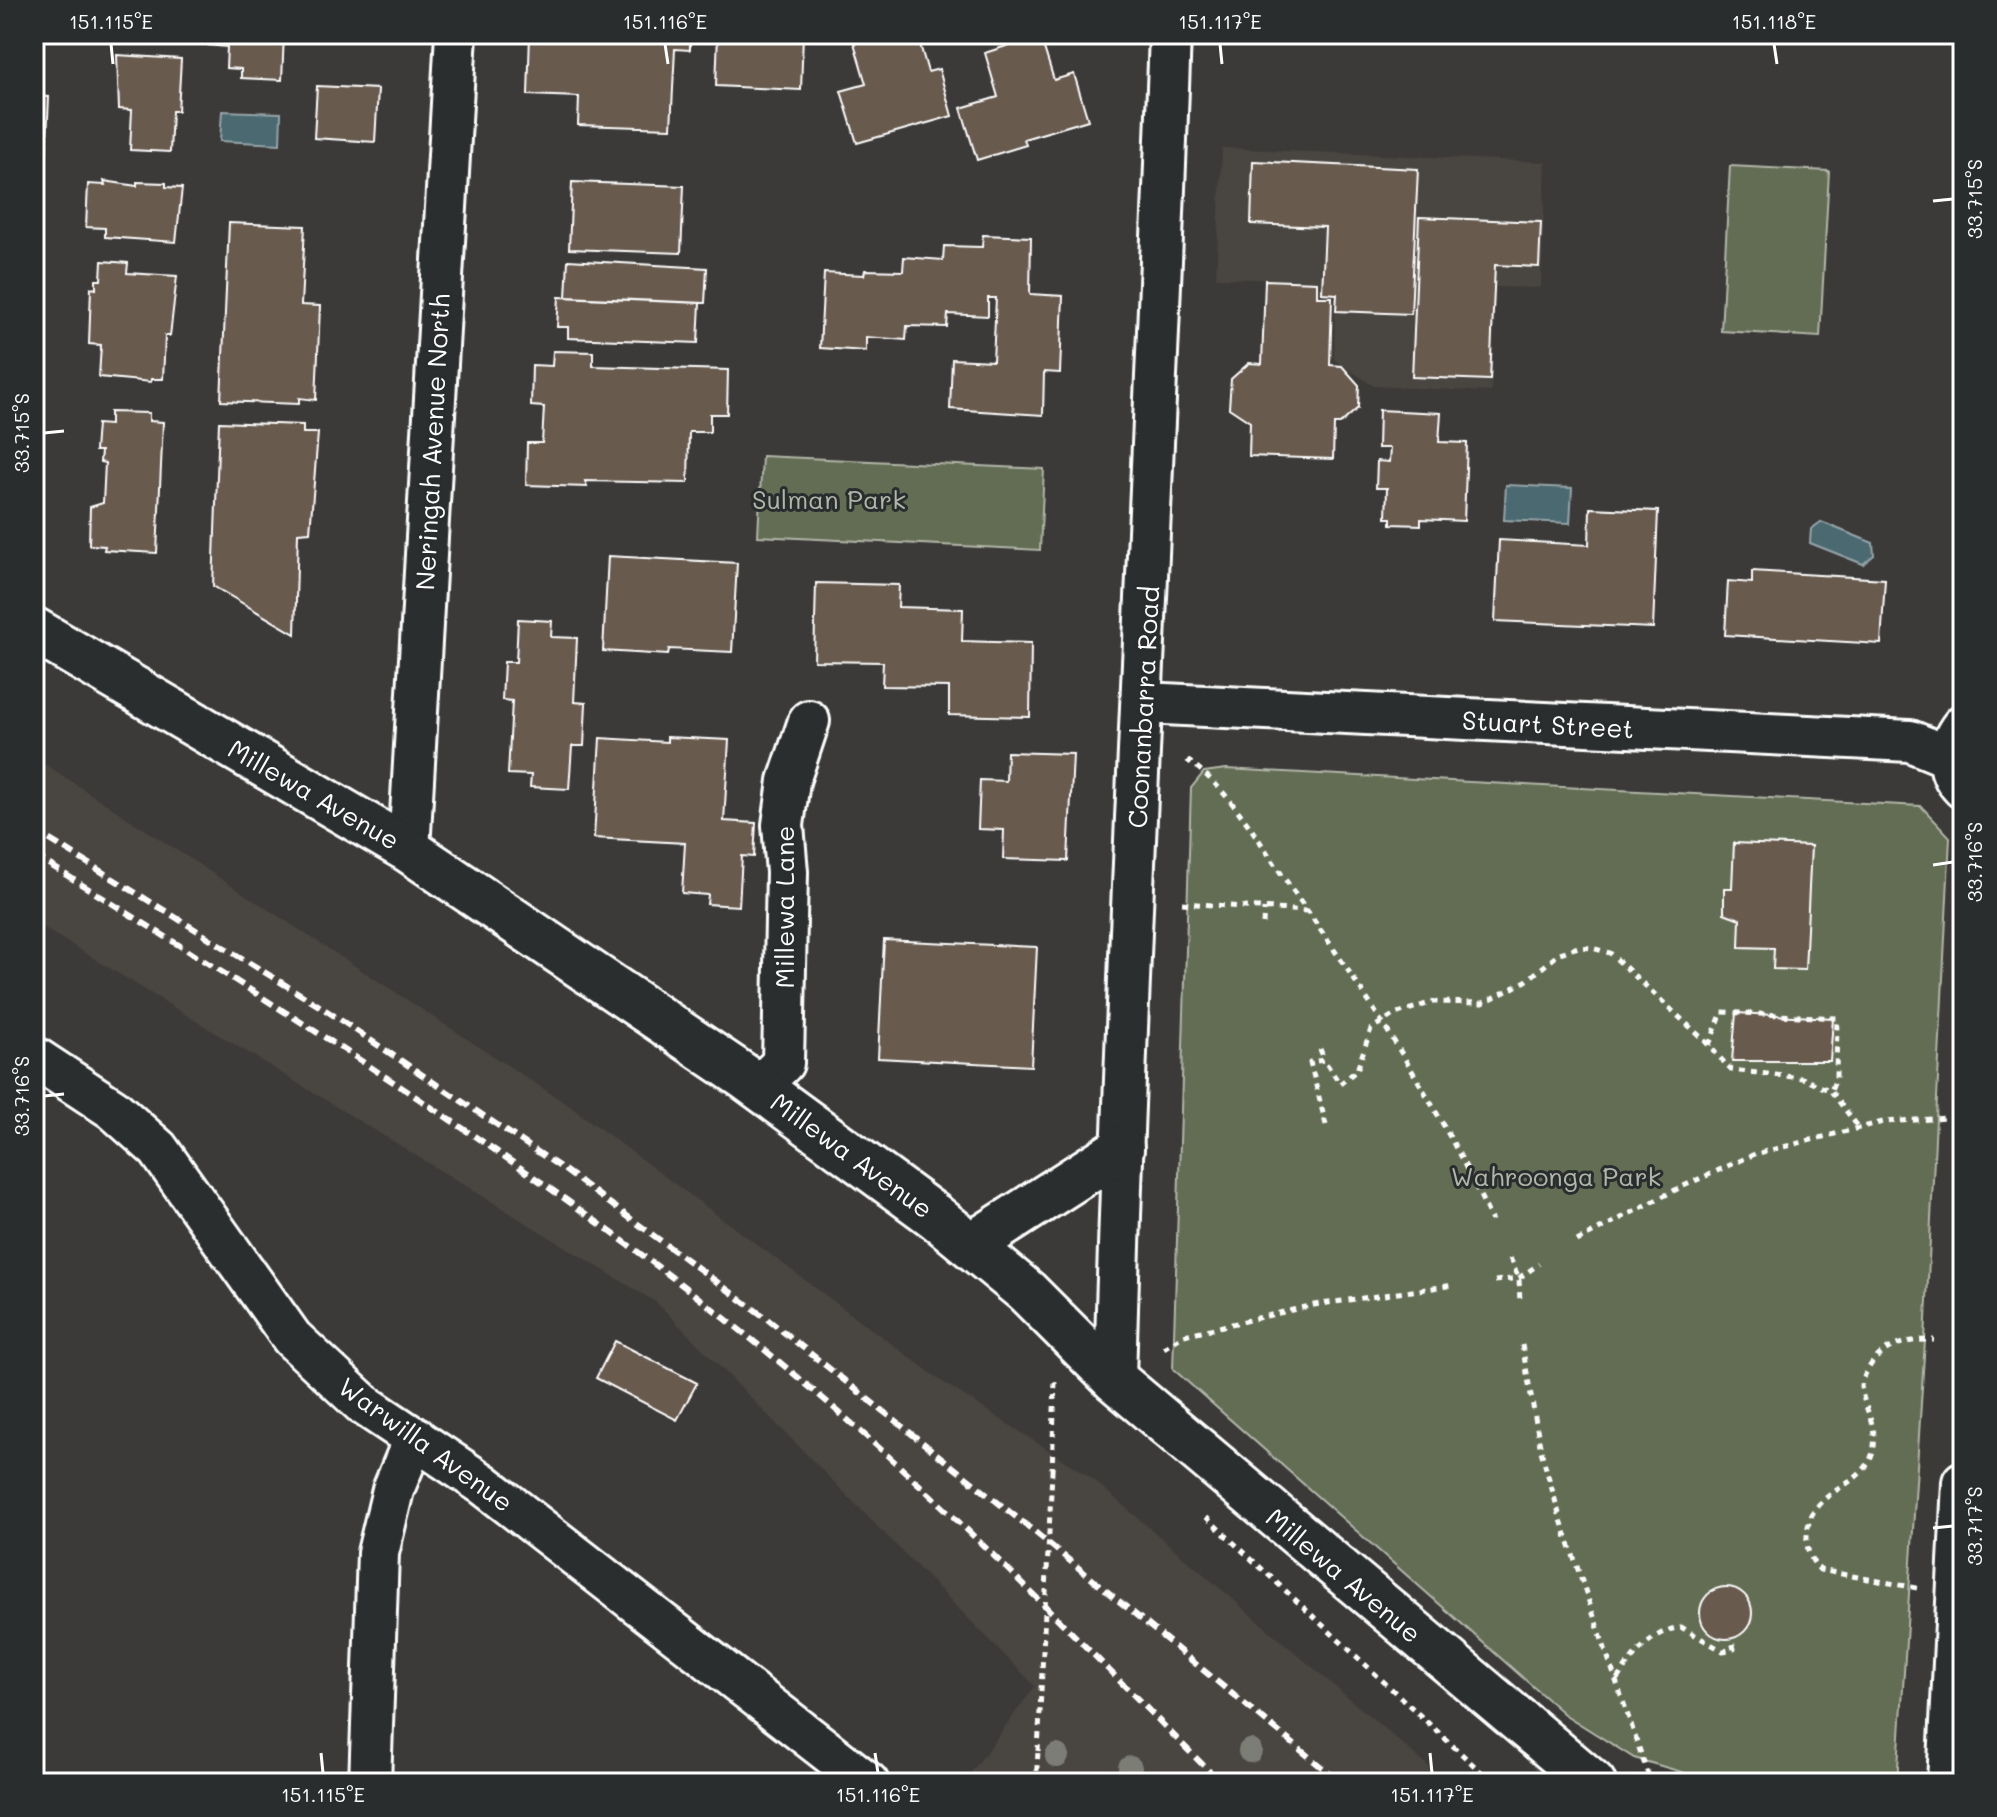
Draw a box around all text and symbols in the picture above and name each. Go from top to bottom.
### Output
text: 151.115°E [69,8,153,34]
text: 151.116°E [623,8,707,34]
text: 151.117°E [1178,8,1262,34]
text: 151.118°E [1732,8,1816,34]
text: 33.715°S [1961,159,1987,239]
street label: Neringah Avenue North [407,293,457,591]
text: 33.715°S [8,393,34,473]
park label: Sulman Park [752,482,906,516]
street label: Coonanbarra Road [1120,585,1166,829]
street label: Stuart Street [1461,703,1635,745]
street label: Millewa Avenue [222,731,406,857]
text: 33.716°S [1961,822,1987,902]
street label: Millewa Lane [767,826,801,988]
text: 33.716°S [8,1056,34,1136]
street label: Millewa Avenue [764,1085,940,1225]
park label: Wahroonga Park [1451,1159,1661,1193]
street label: Warwilla Avenue [332,1369,520,1519]
text: 33.717°S [1961,1486,1987,1566]
street label: Millewa Avenue [1259,1500,1429,1650]
text: 151.115°E [281,1781,365,1807]
text: 151.116°E [836,1781,920,1807]
text: 151.117°E [1390,1781,1474,1807]

